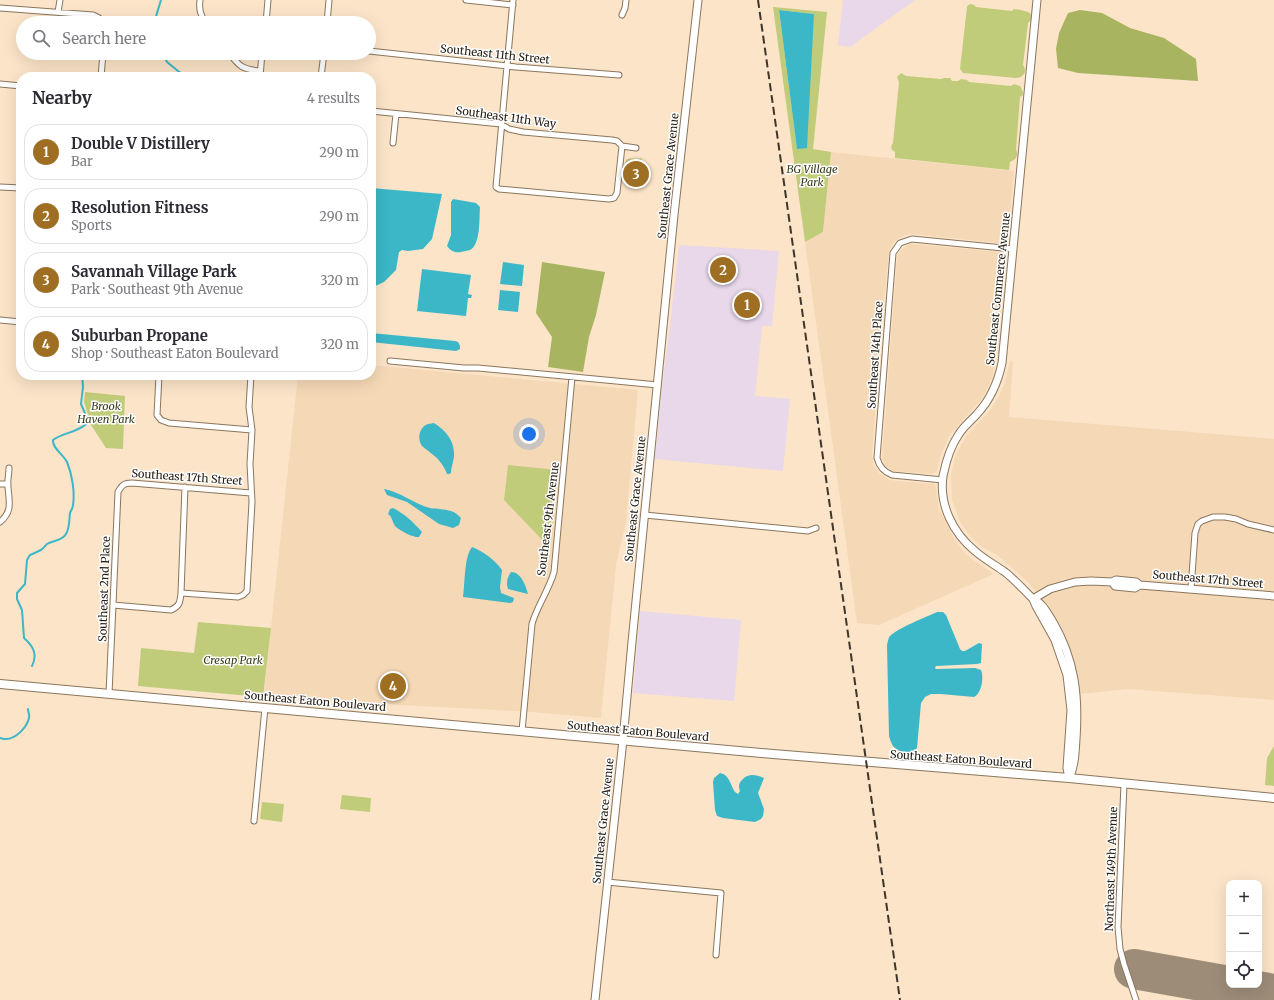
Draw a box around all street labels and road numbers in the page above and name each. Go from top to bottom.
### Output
street label: Southeast 11th Street [440,41,551,67]
street label: Southeast 11th Way [455,103,558,131]
street label: Southeast Grace Avenue [654,112,682,240]
street label: Southeast Commerce Avenue [983,212,1013,366]
street label: Southeast 14th Place [864,300,886,409]
street label: Southeast Grace Avenue [621,435,649,563]
street label: Southeast 9th Avenue [534,461,562,577]
street label: Southeast 17th Street [131,466,244,488]
street label: Southeast 2nd Place [95,536,113,642]
street label: Southeast 17th Street [1152,567,1265,591]
street label: Southeast Eaton Boulevard [243,688,387,714]
street label: Southeast Eaton Boulevard [566,718,710,744]
street label: Southeast Eaton Boulevard [890,747,1033,771]
street label: Southeast Grace Avenue [589,757,617,885]
street label: Northeast 149th Avenue [1102,806,1120,932]

